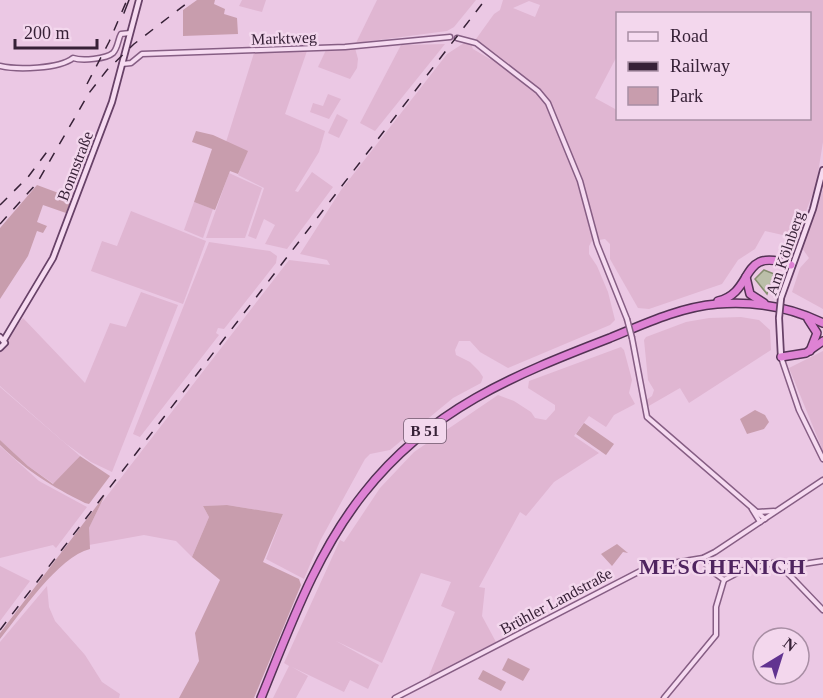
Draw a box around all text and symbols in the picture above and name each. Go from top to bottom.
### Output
scale bar [15,12,98,50]
legend [616,12,811,120]
text: 200 m [24,23,70,43]
text: Road [670,26,708,46]
street label: Marktweg [251,28,317,49]
text: Railway [670,56,730,76]
text: Park [670,86,703,106]
street label: Bonnstraße [54,129,96,203]
street label: Am Kölnberg [763,209,808,298]
road number: B 51 [404,419,446,443]
district label: MESCHENICH [639,554,807,579]
street label: Brühler Landstraße [497,564,615,638]
north arrow [751,626,811,686]
text: N [780,634,800,655]

